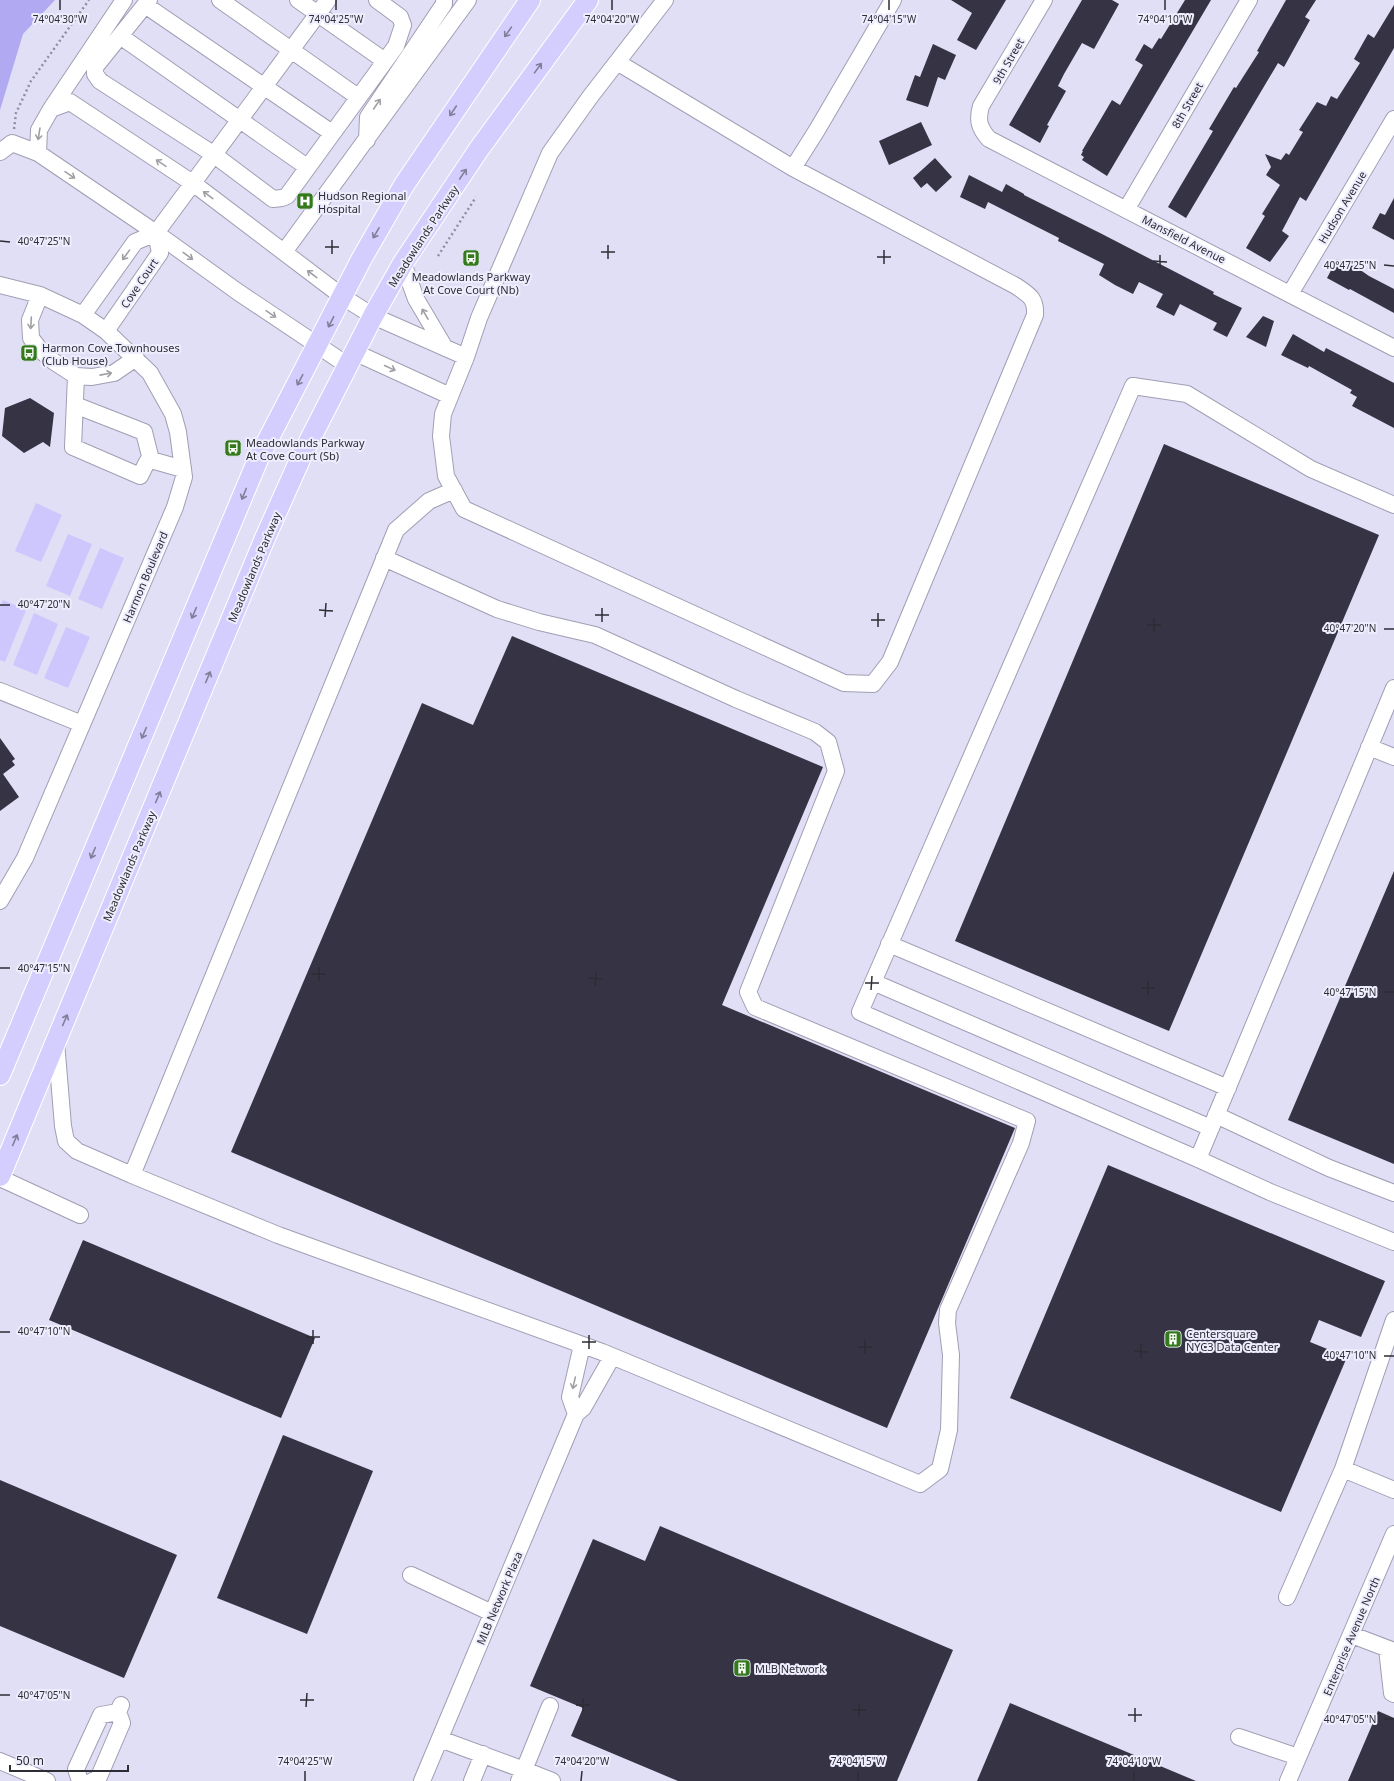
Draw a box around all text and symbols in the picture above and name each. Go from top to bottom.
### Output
text: 74°04'30"W [33,12,88,26]
text: 74°04'25"W [309,12,364,26]
text: 74°04'20"W [585,12,640,26]
text: 74°04'15"W [862,12,917,26]
text: 74°04'10"W [1138,12,1193,26]
one-way arrow [504,26,512,37]
street label: 9th Street [989,35,1027,87]
one-way arrow [534,63,542,74]
street label: 8th Street [1168,79,1206,131]
one-way arrow [373,98,381,109]
one-way arrow [449,106,457,117]
one-way arrow [35,127,43,140]
one-way arrow [156,159,167,167]
street label: Hudson Avenue [1314,168,1370,246]
one-way arrow [459,169,467,180]
one-way arrow [64,171,75,179]
street label: Meadowlands Parkway [384,182,462,290]
place label: Hudson Regional Hospital [318,188,406,216]
one-way arrow [203,191,214,200]
hospital icon: Hudson Regional Hospital [295,191,315,211]
street label: Mansfield Avenue [1140,211,1228,267]
one-way arrow [372,227,380,239]
text: 40°47'25"N [18,234,70,248]
bus stop icon: Meadowlands Parkway At Cove Court (Nb) [461,248,481,268]
one-way arrow [122,249,130,260]
one-way arrow [182,252,193,260]
street label: Cove Court [117,255,161,311]
text: 40°47'25"N [1324,258,1376,272]
place label: Meadowlands Parkway At Cove Court (Nb) [412,269,531,297]
one-way arrow [306,270,317,278]
one-way arrow [421,308,429,320]
one-way arrow [265,310,276,318]
one-way arrow [326,315,334,327]
one-way arrow [28,316,35,329]
place label: Harmon Cove Townhouses (Club House) [42,340,180,368]
bus stop icon: Harmon Cove Townhouses (Club House) [19,343,39,363]
one-way arrow [383,365,395,372]
one-way arrow [99,370,112,378]
one-way arrow [296,374,303,386]
place label: Meadowlands Parkway At Cove Court (Sb) [246,435,365,463]
bus stop icon: Meadowlands Parkway At Cove Court (Sb) [223,438,243,458]
one-way arrow [240,487,248,499]
street label: Meadowlands Parkway [224,509,284,625]
street label: Harmon Boulevard [119,529,171,625]
text: 40°47'20"N [18,597,70,611]
one-way arrow [190,607,197,619]
text: 40°47'20"N [1324,621,1376,635]
one-way arrow [205,671,212,683]
one-way arrow [140,727,147,739]
one-way arrow [155,791,162,803]
street label: Meadowlands Parkway [99,808,159,924]
one-way arrow [89,847,97,859]
text: 40°47'15"N [18,961,70,975]
text: 40°47'15"N [1324,985,1376,999]
one-way arrow [62,1015,69,1027]
one-way arrow [12,1135,19,1147]
text: 40°47'10"N [18,1324,70,1338]
place label: Centersquare NYC3 Data Center [1186,1326,1279,1354]
building icon: Centersquare NYC3 Data Center [1163,1329,1183,1349]
text: 40°47'10"N [1324,1348,1376,1362]
one-way arrow [569,1376,577,1389]
street label: MLB Network Plaza [473,1549,525,1647]
street label: Enterprise Avenue North [1319,1574,1383,1698]
building icon: MLB Network [732,1658,752,1678]
place label: MLB Network [755,1661,825,1676]
text: 40°47'05"N [18,1688,70,1702]
text: 40°47'05"N [1324,1712,1376,1726]
scale bar [10,1747,128,1773]
text: 50 m [16,1752,44,1769]
text: 74°04'25"W [278,1754,333,1768]
text: 74°04'20"W [555,1754,610,1768]
text: 74°04'15"W [831,1754,886,1768]
text: 74°04'10"W [1107,1754,1162,1768]

